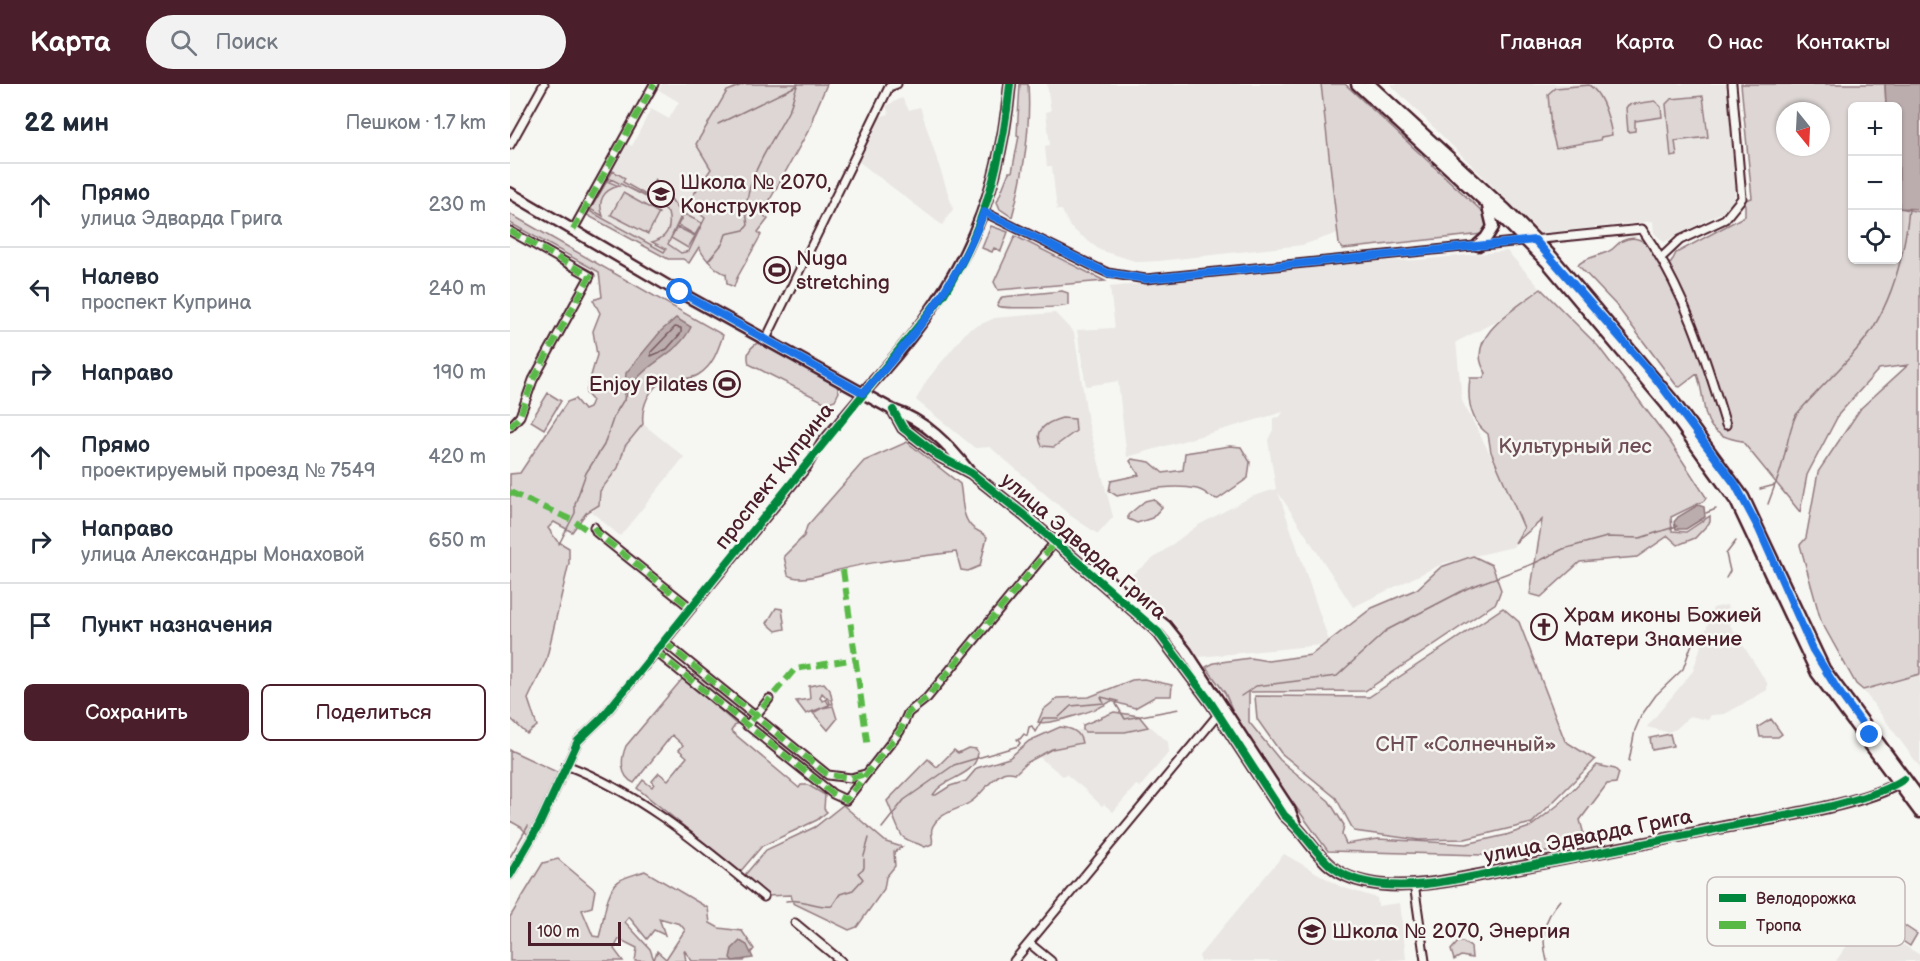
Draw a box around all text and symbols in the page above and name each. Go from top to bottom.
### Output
search box [146,15,566,69]
text: Карта [30,26,110,59]
icon: search [167,26,200,59]
text: Поиск [215,29,278,56]
text: Главная [1499,30,1582,55]
text: Карта [1615,30,1674,55]
text: О нас [1707,30,1763,55]
text: Контакты [1796,30,1890,55]
north arrow [1776,102,1830,156]
map controls [1848,102,1902,264]
button: + [1848,102,1902,156]
text: 22 мин [24,108,109,139]
text: Пешком · 1.7 km [346,111,486,135]
button: − [1848,156,1902,210]
place label: Школа № 2070, Конструктор [680,170,831,219]
school or university icon: Школа № 2070, Конструктор [646,179,676,209]
text: Прямо [81,180,150,207]
icon: ahead [24,189,57,222]
text: 230 m [429,193,486,217]
text: улица Эдварда Грига [81,207,282,231]
button: locate [1848,210,1902,264]
place label: Nuga stretching [796,246,890,295]
sports icon: Nuga stretching [762,255,792,285]
text: Налево [81,264,159,291]
icon: left [24,273,57,306]
text: 240 m [429,277,486,301]
route start [666,278,692,304]
text: проспект Куприна [81,291,251,315]
icon: right [24,357,57,390]
text: Направо [81,360,173,387]
text: 190 m [433,361,486,385]
sports icon: Enjoy Pilates [712,369,742,399]
place label: Enjoy Pilates [589,372,708,397]
street label: проспект Куприна [709,398,840,555]
text: Прямо [81,432,150,459]
park label: Культурный лес [1498,434,1652,459]
icon: ahead [24,441,57,474]
text: 420 m [428,445,486,469]
text: проектируемый проезд № 7549 [81,459,376,483]
street label: улица Эдварда Грига [996,468,1172,626]
text: Направо [81,516,173,543]
icon: right [24,525,57,558]
text: 650 m [429,529,486,553]
text: улица Александры Монаховой [81,543,365,567]
place label: Храм иконы Божией Матери Знамение [1564,603,1762,652]
icon: arrive [24,609,57,642]
text: Пункт назначения [81,612,273,639]
church icon: Храм иконы Божией Матери Знамение [1529,612,1559,642]
button: Сохранить [24,684,249,741]
button: Поделиться [261,684,486,741]
route end [1856,721,1882,747]
park label: СНТ «Солнечный» [1376,732,1556,757]
street label: улица Эдварда Грига [1482,804,1695,869]
legend [1707,877,1905,946]
text: Велодорожка [1756,890,1857,909]
school or university icon: Школа № 2070, Энергия [1297,916,1327,946]
text: Тропа [1756,917,1802,936]
scale bar [528,919,621,946]
place label: Школа № 2070, Энергия [1332,919,1570,944]
text: 100 m [537,923,580,942]

